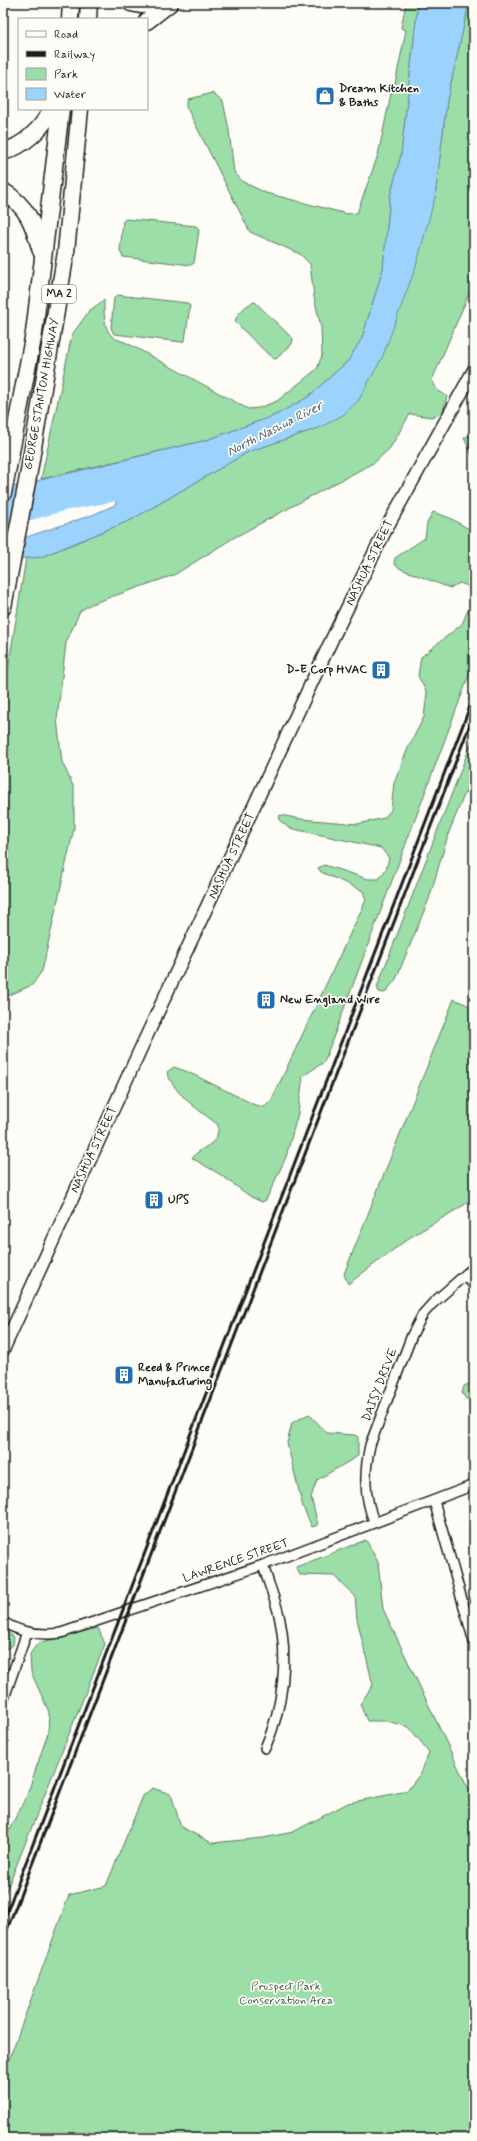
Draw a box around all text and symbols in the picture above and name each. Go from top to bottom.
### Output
legend [18,18,148,110]
text: Road [54,27,78,43]
text: Railway [54,47,96,63]
text: Park [54,67,78,83]
place label: Dream Kitchen & Baths [339,81,419,111]
shop icon: Dream Kitchen & Baths [314,85,336,107]
text: Water [54,87,86,103]
road number: MA 2 [42,285,76,303]
street label: GEORGE STANTON HIGHWAY [21,317,63,471]
water label: North Nashua River [224,397,327,460]
street label: NASHUA STREET [342,518,398,608]
building icon: D-E Corp HVAC [370,659,392,681]
place label: D-E Corp HVAC [286,662,367,678]
street label: NASHUA STREET [205,810,259,902]
building icon: New England Wire [255,989,277,1011]
place label: New England Wire [280,992,381,1008]
street label: NASHUA STREET [67,1104,121,1196]
building icon: UPS [143,1189,165,1211]
place label: UPS [168,1192,190,1208]
street label: DAISY DRIVE [359,1345,402,1424]
place label: Reed & Prince Manufacturing [138,1360,212,1391]
building icon: Reed & Prince Manufacturing [113,1364,135,1386]
street label: LAWRENCE STREET [181,1535,291,1587]
park label: Prospect Park Conservation Area [239,1979,333,2009]

